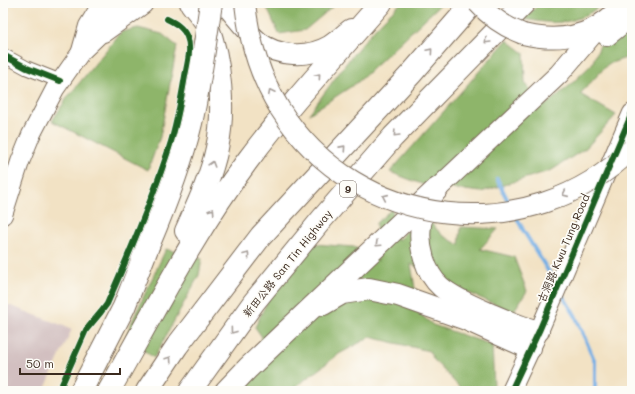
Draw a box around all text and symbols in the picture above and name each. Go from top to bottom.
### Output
one-way arrow [484,36,492,44]
one-way arrow [426,49,433,56]
one-way arrow [314,73,321,80]
one-way arrow [268,89,275,97]
one-way arrow [393,129,401,137]
one-way arrow [338,145,346,153]
one-way arrow [208,161,216,168]
road number: 9 [340,181,356,197]
one-way arrow [562,189,570,197]
street label: 古洞路 Kwu Tung Road [533,191,593,305]
one-way arrow [381,194,389,202]
street label: 新田公路 San Tin Highway [239,206,335,320]
one-way arrow [207,208,215,215]
one-way arrow [376,240,383,247]
one-way arrow [242,252,249,259]
one-way arrow [231,327,238,334]
scale bar [20,350,120,376]
text: 50 m [26,355,54,371]
one-way arrow [164,356,171,363]

